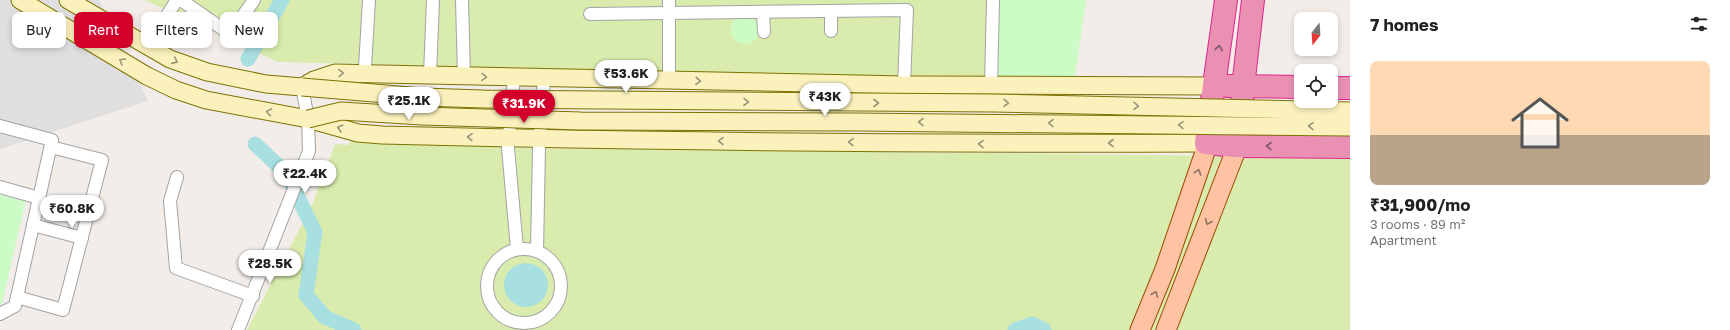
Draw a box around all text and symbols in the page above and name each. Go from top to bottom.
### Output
chip: Buy [12,12,66,48]
chip: Rent [74,12,133,48]
chip: Filters [141,12,212,48]
chip: New [220,12,278,48]
north arrow [1294,12,1338,56]
map controls [1294,12,1338,108]
icon: filters [1688,13,1710,35]
text: 7 homes [1370,14,1438,35]
one-way arrow [1214,45,1223,51]
one-way arrow [171,56,178,64]
one-way arrow [119,58,126,66]
pin: ₹53.6K [593,60,659,94]
button: locate [1294,64,1338,108]
text: ₹53.6K [603,65,649,81]
one-way arrow [338,69,344,77]
one-way arrow [481,73,487,81]
one-way arrow [695,77,701,85]
pin: ₹43K [801,83,849,117]
pin: ₹25.1K [376,87,442,121]
icon: home [1504,87,1576,159]
text: ₹43K [809,88,841,104]
pin: ₹31.9K [491,90,557,124]
text: ₹25.1K [387,92,431,108]
text: ₹31.9K [502,95,546,111]
one-way arrow [743,98,749,106]
one-way arrow [873,99,879,107]
one-way arrow [1003,99,1009,108]
one-way arrow [1133,102,1139,110]
one-way arrow [266,108,273,117]
one-way arrow [918,118,924,126]
one-way arrow [1048,119,1054,127]
one-way arrow [1178,121,1184,129]
one-way arrow [1308,122,1314,130]
one-way arrow [337,124,344,133]
one-way arrow [467,133,473,141]
one-way arrow [718,137,724,145]
one-way arrow [848,138,854,146]
one-way arrow [1108,139,1114,147]
one-way arrow [978,140,984,148]
one-way arrow [1266,142,1272,150]
pin: ₹22.4K [272,160,338,194]
text: ₹22.4K [282,165,328,181]
one-way arrow [1193,168,1202,175]
text: ₹31,900/mo [1370,194,1470,215]
pin: ₹60.8K [39,195,105,229]
text: ₹60.8K [49,200,95,216]
text: 3 rooms · 89 m² [1370,216,1465,232]
one-way arrow [1204,218,1212,225]
text: Apartment [1370,232,1437,248]
pin: ₹28.5K [237,250,303,284]
text: ₹28.5K [247,255,293,271]
one-way arrow [1150,291,1158,298]

